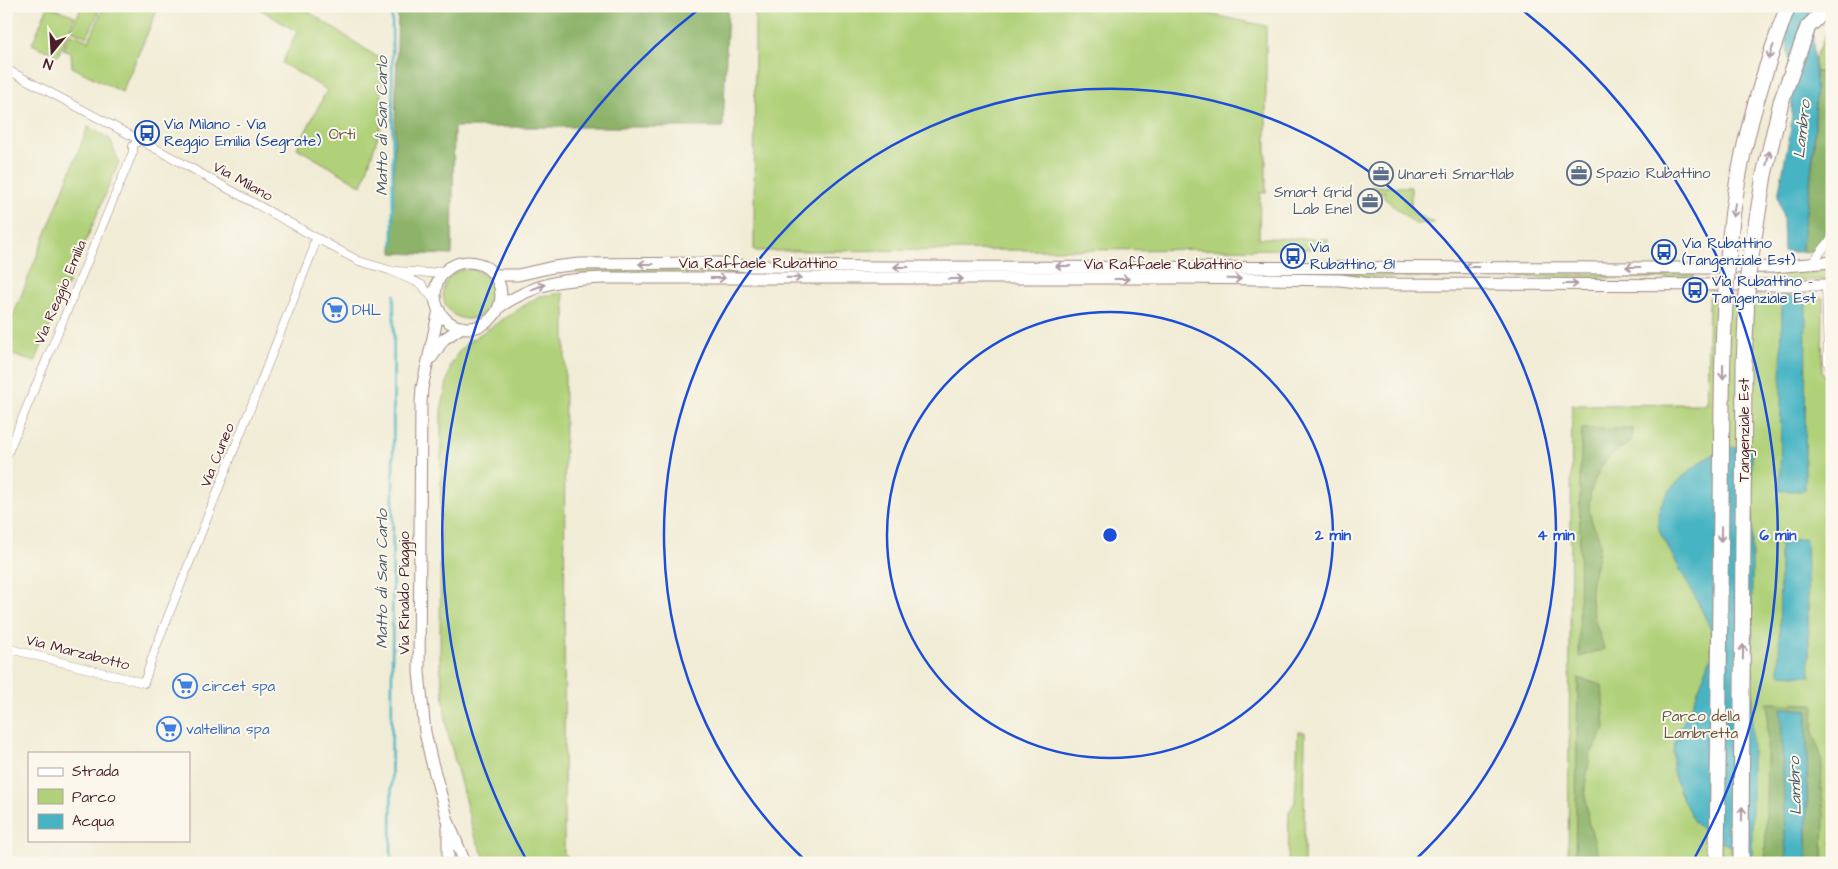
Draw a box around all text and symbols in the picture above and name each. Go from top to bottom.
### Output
north arrow [28,28,78,78]
one-way arrow [1766,44,1775,59]
text: N [41,52,56,74]
water label: Matto di San Carlo [371,55,393,196]
water label: Lambro [1788,98,1816,159]
place label: Via Milano - Via Reggio Emilia (Segrate) [164,114,321,153]
bus stop icon: Via Milano - Via Reggio Emilia (Segrate) [134,120,160,146]
park label: Orti [329,124,356,145]
one-way arrow [1764,151,1773,167]
street label: Via Milano [209,156,277,207]
office icon: Spazio Rubattino [1566,160,1592,186]
office icon: Unareti Smartlab [1368,161,1394,187]
place label: Spazio Rubattino [1596,163,1711,184]
place label: Unareti Smartlab [1398,164,1515,185]
place label: Smart Grid Lab Enel [1274,182,1352,220]
office icon: Smart Grid Lab Enel [1357,188,1383,214]
one-way arrow [1728,201,1738,217]
place label: Via Rubattino (Tangenziale Est) [1682,233,1796,272]
street label: Via Reggio Emilia [29,236,93,348]
place label: Via Rubattino, 81 [1310,237,1395,275]
bus stop icon: Via Rubattino (Tangenziale Est) [1651,239,1677,265]
bus stop icon: Via Rubattino, 81 [1280,243,1306,269]
street label: Via Raffaele Rubattino [679,253,838,274]
street label: Via Raffaele Rubattino [1084,254,1243,275]
one-way arrow [638,259,654,269]
one-way arrow [1055,261,1072,271]
one-way arrow [893,262,909,272]
one-way arrow [1463,262,1479,272]
one-way arrow [1625,262,1642,272]
place label: Via Rubattino - Tangenziale Est [1712,271,1816,310]
one-way arrow [710,273,726,283]
one-way arrow [785,273,801,283]
one-way arrow [948,274,964,284]
one-way arrow [1114,274,1130,284]
one-way arrow [1226,274,1242,284]
bus stop icon: Via Rubattino - Tangenziale Est [1682,277,1708,303]
one-way arrow [1562,279,1579,289]
one-way arrow [530,282,545,291]
supermarket icon: DHL [322,297,348,323]
place label: DHL [352,300,382,321]
one-way arrow [1718,363,1728,379]
street label: Tangenziale Est [1734,378,1756,482]
street label: Via Cuneo [195,419,240,490]
water label: Matto di San Carlo [371,508,393,649]
text: 2 min [1314,525,1352,546]
text: 4 min [1537,525,1575,546]
text: 6 min [1760,525,1797,546]
centre of rings [1101,526,1119,544]
one-way arrow [1716,526,1726,542]
street label: Via Rinaldo Piaggio [394,531,416,655]
street label: Via Marzabotto [24,629,132,676]
one-way arrow [1738,644,1748,660]
supermarket icon: circet spa [172,673,198,699]
place label: circet spa [202,676,276,697]
park label: Parco della Lambretta [1662,706,1740,744]
supermarket icon: valtellina spa [156,716,182,742]
place label: valtellina spa [186,719,270,740]
legend [28,752,190,842]
water label: Lambro [1783,755,1807,816]
text: Strada [72,761,119,782]
text: Parco [72,787,116,808]
one-way arrow [1737,806,1747,822]
text: Acqua [72,811,114,832]

